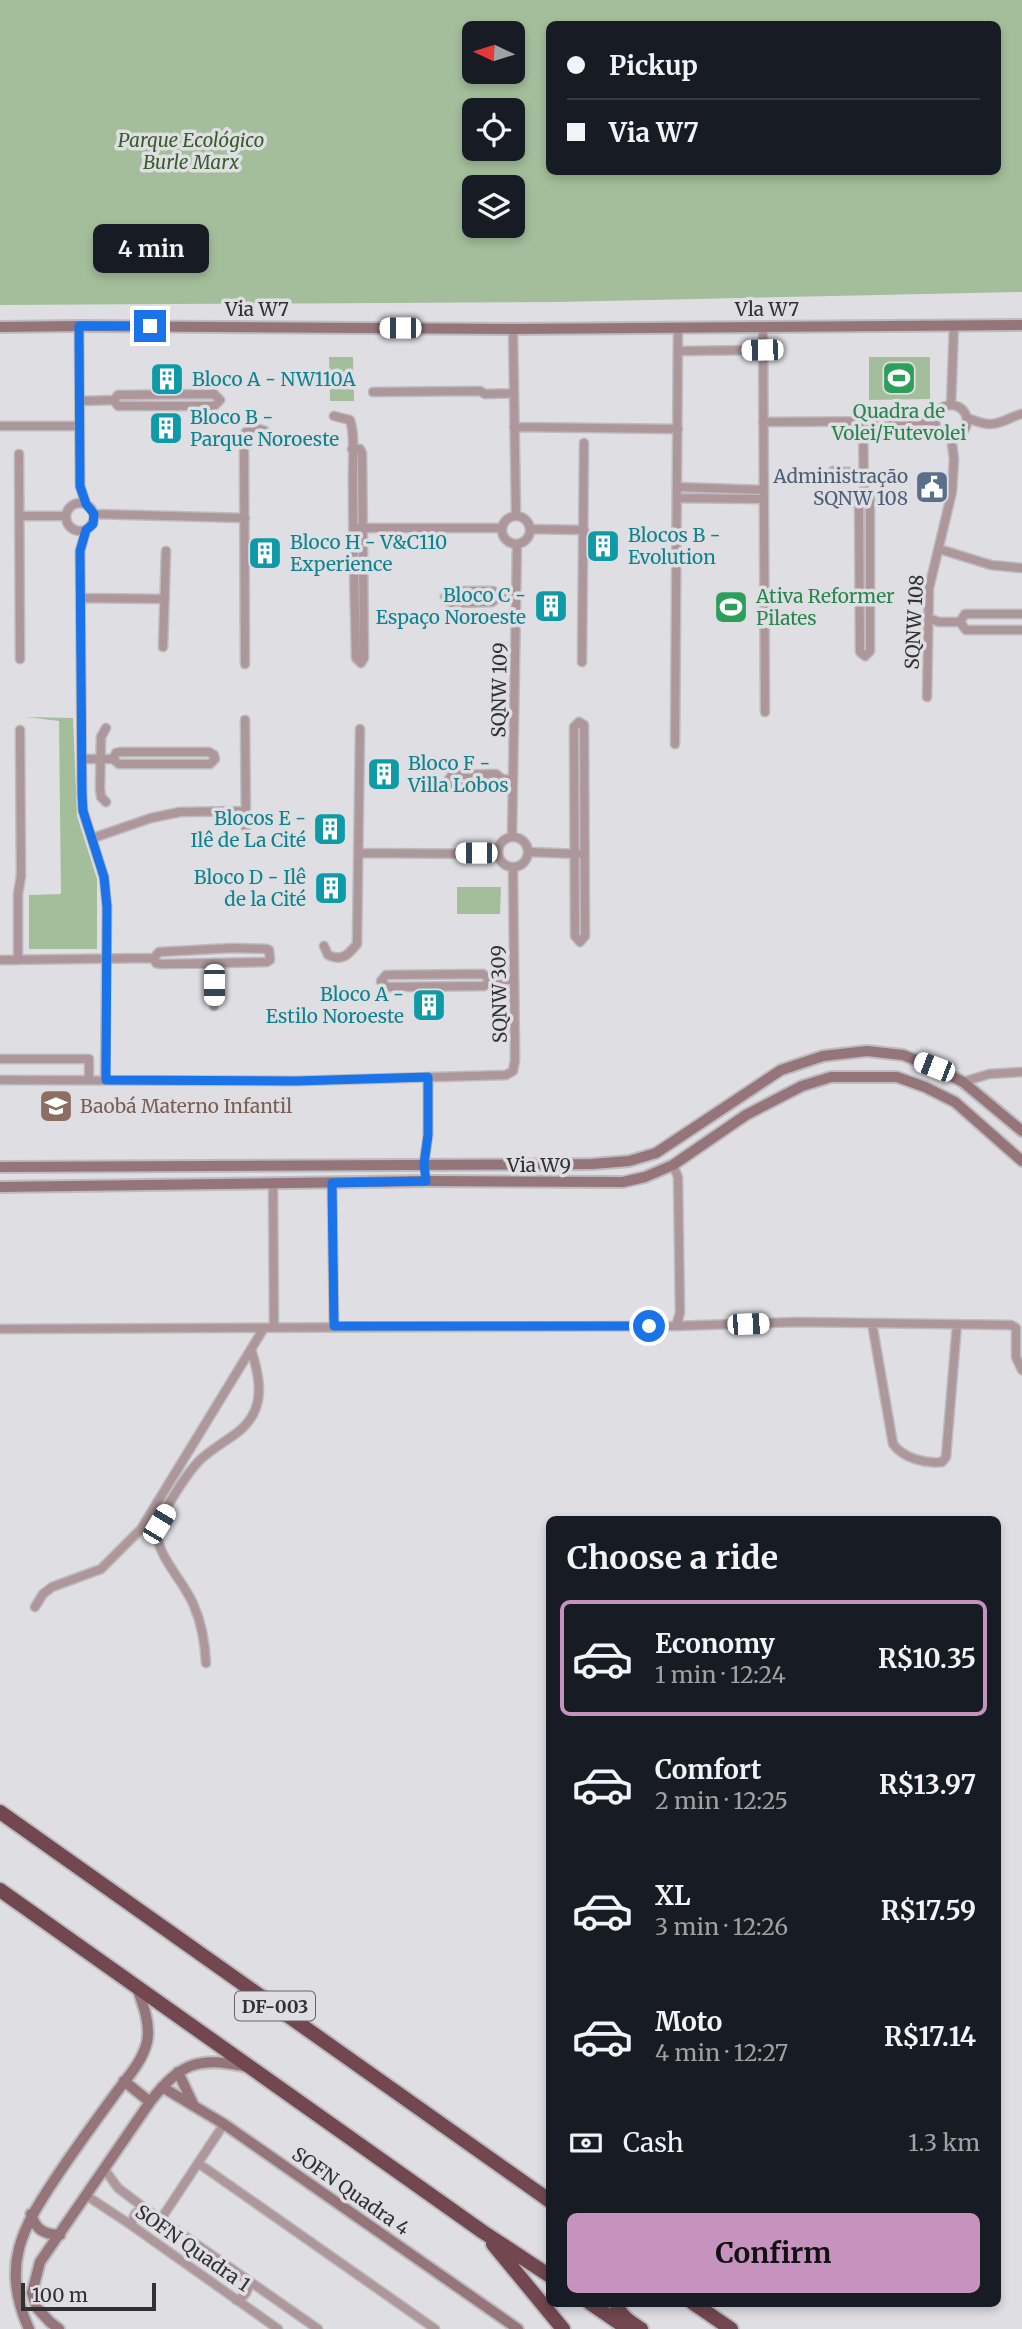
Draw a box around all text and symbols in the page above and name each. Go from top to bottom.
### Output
north arrow [462,21,525,84]
map controls [462,21,525,238]
text: Pickup [609,49,698,82]
button: locate [462,98,525,161]
text: Via W7 [609,116,699,149]
park label: Parque Ecológico Burle Marx [118,128,264,174]
button: layers [462,175,525,238]
callout: 4 min [92,224,208,274]
text: 4 min [118,234,184,263]
street label: Via W7 [224,297,289,321]
street label: Vla W7 [734,297,799,321]
route end [134,310,166,342]
car [380,318,422,339]
car [741,339,784,361]
sports icon: Quadra de Volei/Futevolei [880,359,918,397]
building icon: Bloco A - NW110A [148,360,186,398]
place label: Bloco A - NW110A [192,367,356,391]
place label: Quadra de Volei/Futevolei [831,399,966,445]
place label: Bloco B - Parque Noroeste [190,405,339,451]
building icon: Bloco B - Parque Noroeste [147,409,185,447]
place label: Administração SQNW 108 [772,464,908,510]
public building icon: Administração SQNW 108 [913,468,951,506]
place label: Blocos B - Evolution [628,523,721,569]
building icon: Blocos B - Evolution [584,527,622,565]
place label: Bloco H - V&C110 Experience [290,530,447,576]
building icon: Bloco H - V&C110 Experience [246,534,284,572]
street label: SQNW 108 [900,574,928,670]
place label: Bloco C - Espaço Noroeste [376,583,526,629]
place label: Ativa Reformer Pilates [755,584,895,630]
building icon: Bloco C - Espaço Noroeste [532,587,570,625]
sports icon: Ativa Reformer Pilates [712,588,750,626]
street label: SQNW 109 [486,642,512,738]
place label: Bloco F - Villa Lobos [407,751,509,797]
building icon: Bloco F - Villa Lobos [365,755,403,793]
place label: Blocos E - Ilê de La Cité [190,806,306,852]
building icon: Blocos E - Ilê de La Cité [311,810,349,848]
car [456,843,498,864]
place label: Bloco D - Ilê de la Cité [194,865,306,911]
building icon: Bloco D - Ilê de la Cité [312,869,350,907]
street label: SQNW 309 [486,945,512,1043]
car [204,964,225,1006]
place label: Bloco A - Estilo Noroeste [266,982,404,1028]
building icon: Bloco A - Estilo Noroeste [410,986,448,1024]
car [911,1050,958,1084]
school or university icon: Baobá Materno Infantil [37,1087,75,1125]
place label: Baobá Materno Infantil [80,1094,292,1118]
street label: Via W9 [506,1153,571,1177]
route start [633,1310,665,1342]
car [727,1313,770,1335]
car [140,1501,179,1547]
text: Choose a ride [567,1538,778,1578]
icon: car [571,1627,634,1690]
text: Economy [655,1627,775,1660]
text: R$10.35 [878,1642,976,1675]
text: 1 min · 12:24 [655,1660,786,1689]
icon: car [571,1753,634,1816]
text: Comfort [655,1753,761,1786]
text: R$13.97 [879,1768,976,1801]
text: 2 min · 12:25 [655,1786,788,1815]
icon: car [571,1879,634,1942]
text: XL [655,1879,691,1912]
text: R$17.59 [881,1894,976,1927]
text: 3 min · 12:26 [655,1912,788,1941]
road number: DF-003 [235,1992,315,2020]
icon: car [571,2005,634,2068]
text: Moto [655,2005,722,2038]
text: R$17.14 [884,2020,976,2053]
text: 4 min · 12:27 [655,2038,788,2067]
icon: cash [567,2124,605,2162]
text: Cash [623,2126,684,2159]
text: 1.3 km [908,2128,980,2157]
street label: SOFN Quadra 4 [288,2142,415,2241]
street label: SOFN Quadra 1 [131,2199,255,2297]
button: Confirm [567,2213,980,2293]
scale bar [21,2280,156,2312]
text: 100 m [32,2283,88,2307]

